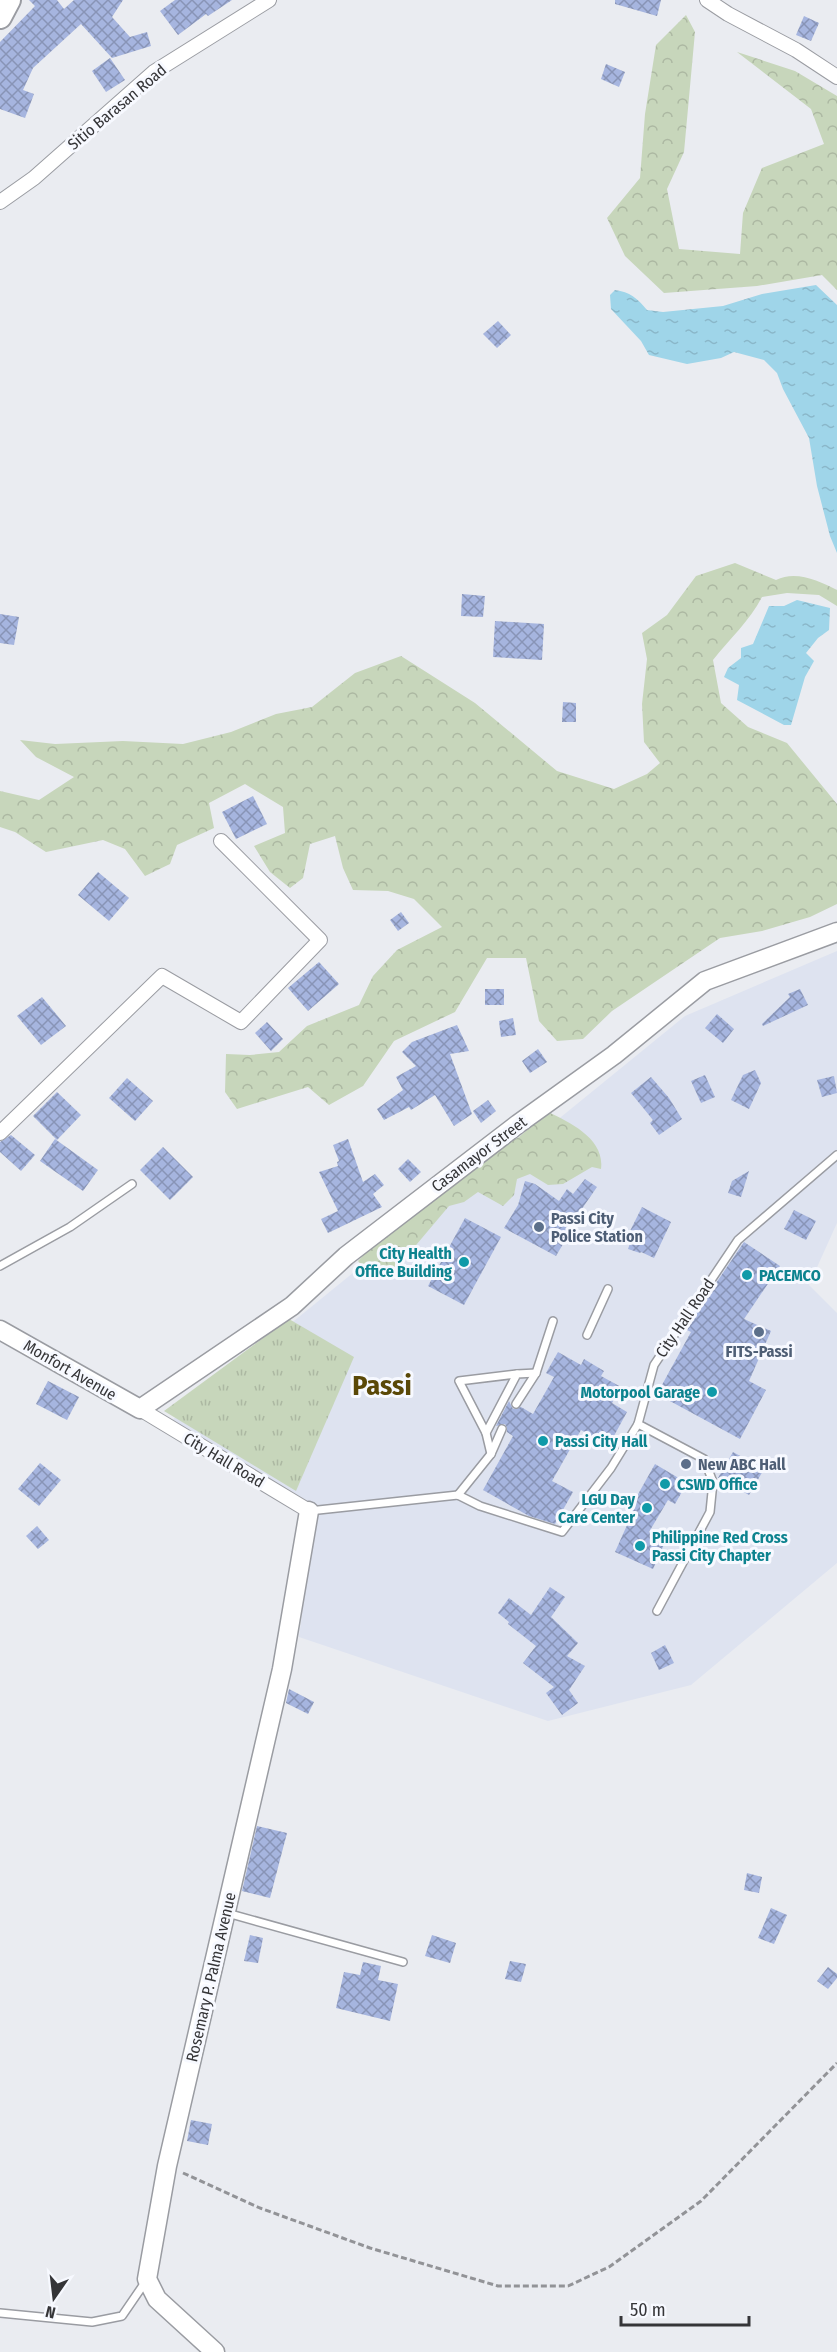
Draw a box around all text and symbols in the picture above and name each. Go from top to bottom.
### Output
street label: Sitio Barasan Road [64,60,170,154]
street label: Casamayor Street [428,1112,531,1196]
place label: Passi City Police Station [551,1209,643,1246]
marker: Passi City Police Station [532,1220,546,1234]
place label: City Health Office Building [355,1244,452,1281]
marker: City Health Office Building [457,1255,471,1269]
place label: PACEMCO [759,1266,821,1285]
marker: PACEMCO [740,1268,754,1282]
street label: City Hall Road [652,1275,718,1361]
marker: FITS-Passi [752,1325,766,1339]
street label: Monfort Avenue [20,1336,120,1404]
place label: FITS-Passi [725,1342,793,1361]
district label: Passi [352,1369,412,1402]
place label: Motorpool Garage [580,1383,700,1402]
marker: Motorpool Garage [705,1385,719,1399]
street label: City Hall Road [180,1428,268,1492]
place label: Passi City Hall [555,1432,648,1451]
marker: Passi City Hall [536,1434,550,1448]
place label: New ABC Hall [698,1455,786,1474]
marker: New ABC Hall [679,1457,693,1471]
place label: CSWD Office [677,1475,758,1494]
marker: CSWD Office [658,1477,672,1491]
place label: LGU Day Care Center [558,1490,635,1527]
marker: LGU Day Care Center [640,1501,654,1515]
place label: Philippine Red Cross Passi City Chapter [652,1528,788,1565]
marker: Philippine Red Cross Passi City Chapter [633,1539,647,1553]
street label: Rosemary P. Palma Avenue [182,1890,240,2064]
north arrow [24,2268,84,2328]
scale bar [621,2289,748,2327]
text: 50 m [630,2299,666,2321]
text: N [44,2302,57,2322]

